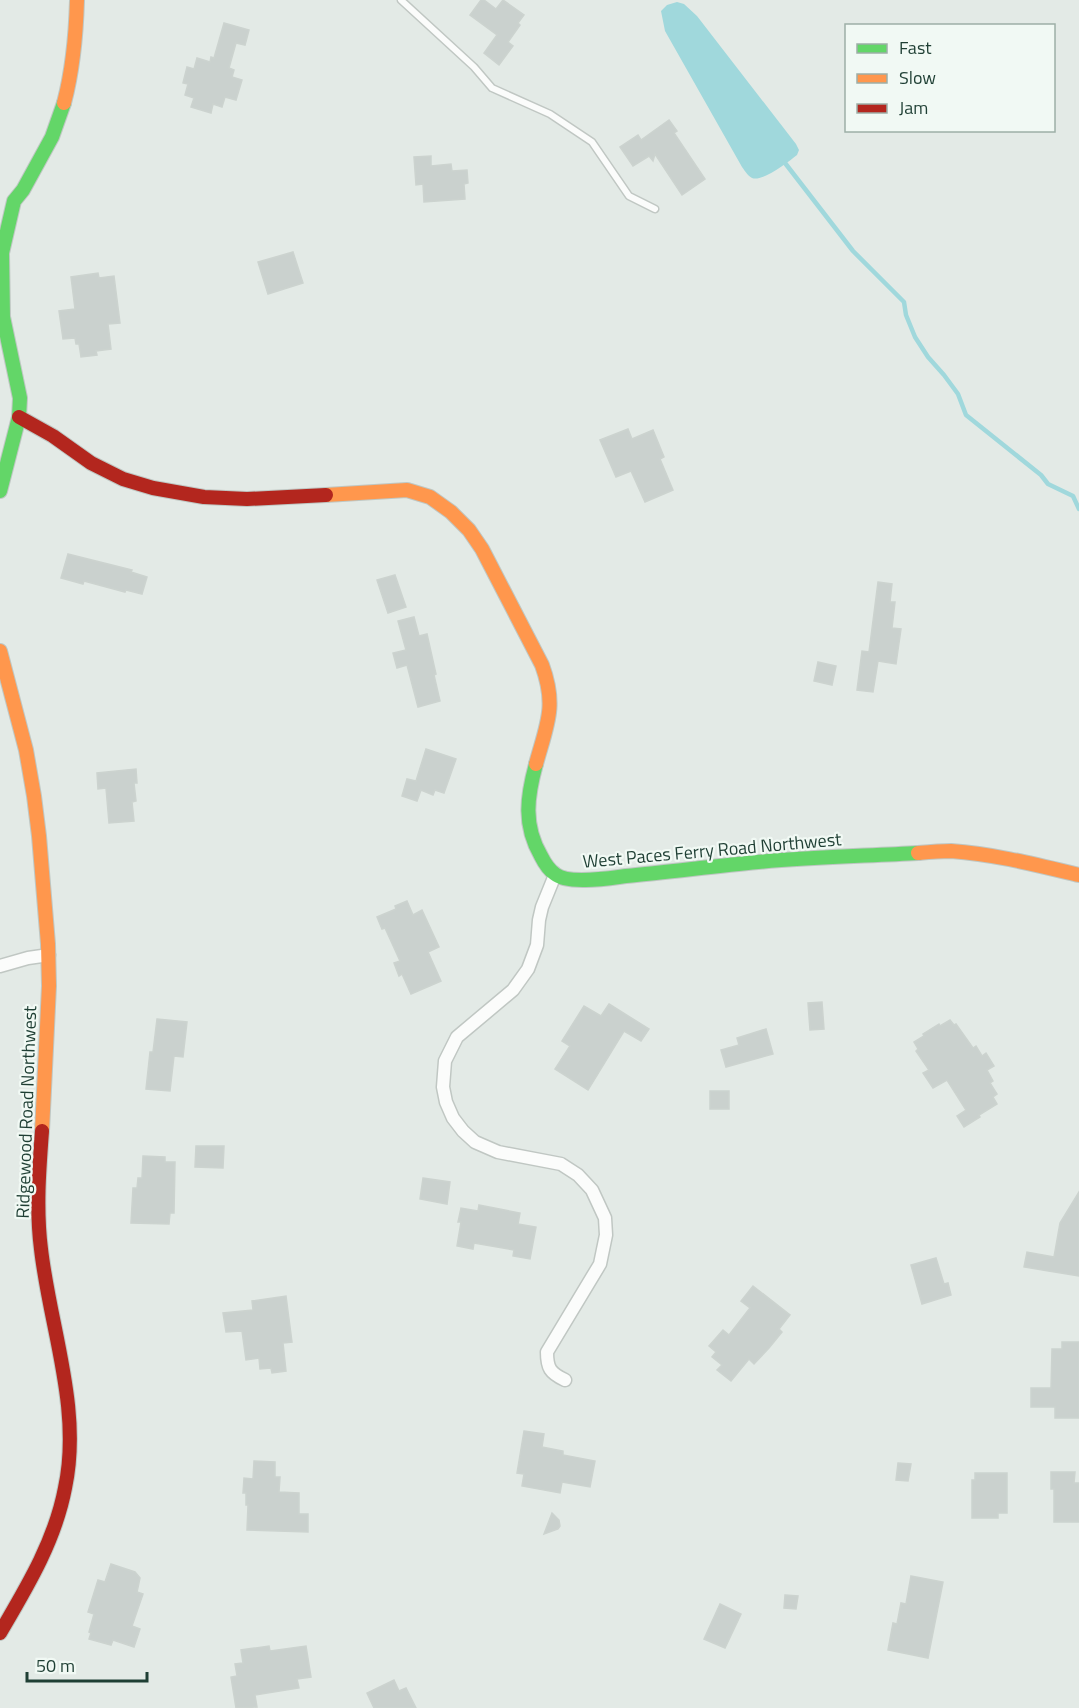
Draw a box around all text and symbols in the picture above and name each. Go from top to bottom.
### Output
legend [845,24,1055,132]
text: Fast [899,34,932,61]
text: Slow [899,64,936,91]
text: Jam [899,94,928,121]
street label: West Paces Ferry Road Northwest [582,825,843,875]
street label: Ridgewood Road Northwest [9,1004,43,1219]
scale bar [27,1645,147,1683]
text: 50 m [36,1652,75,1679]

